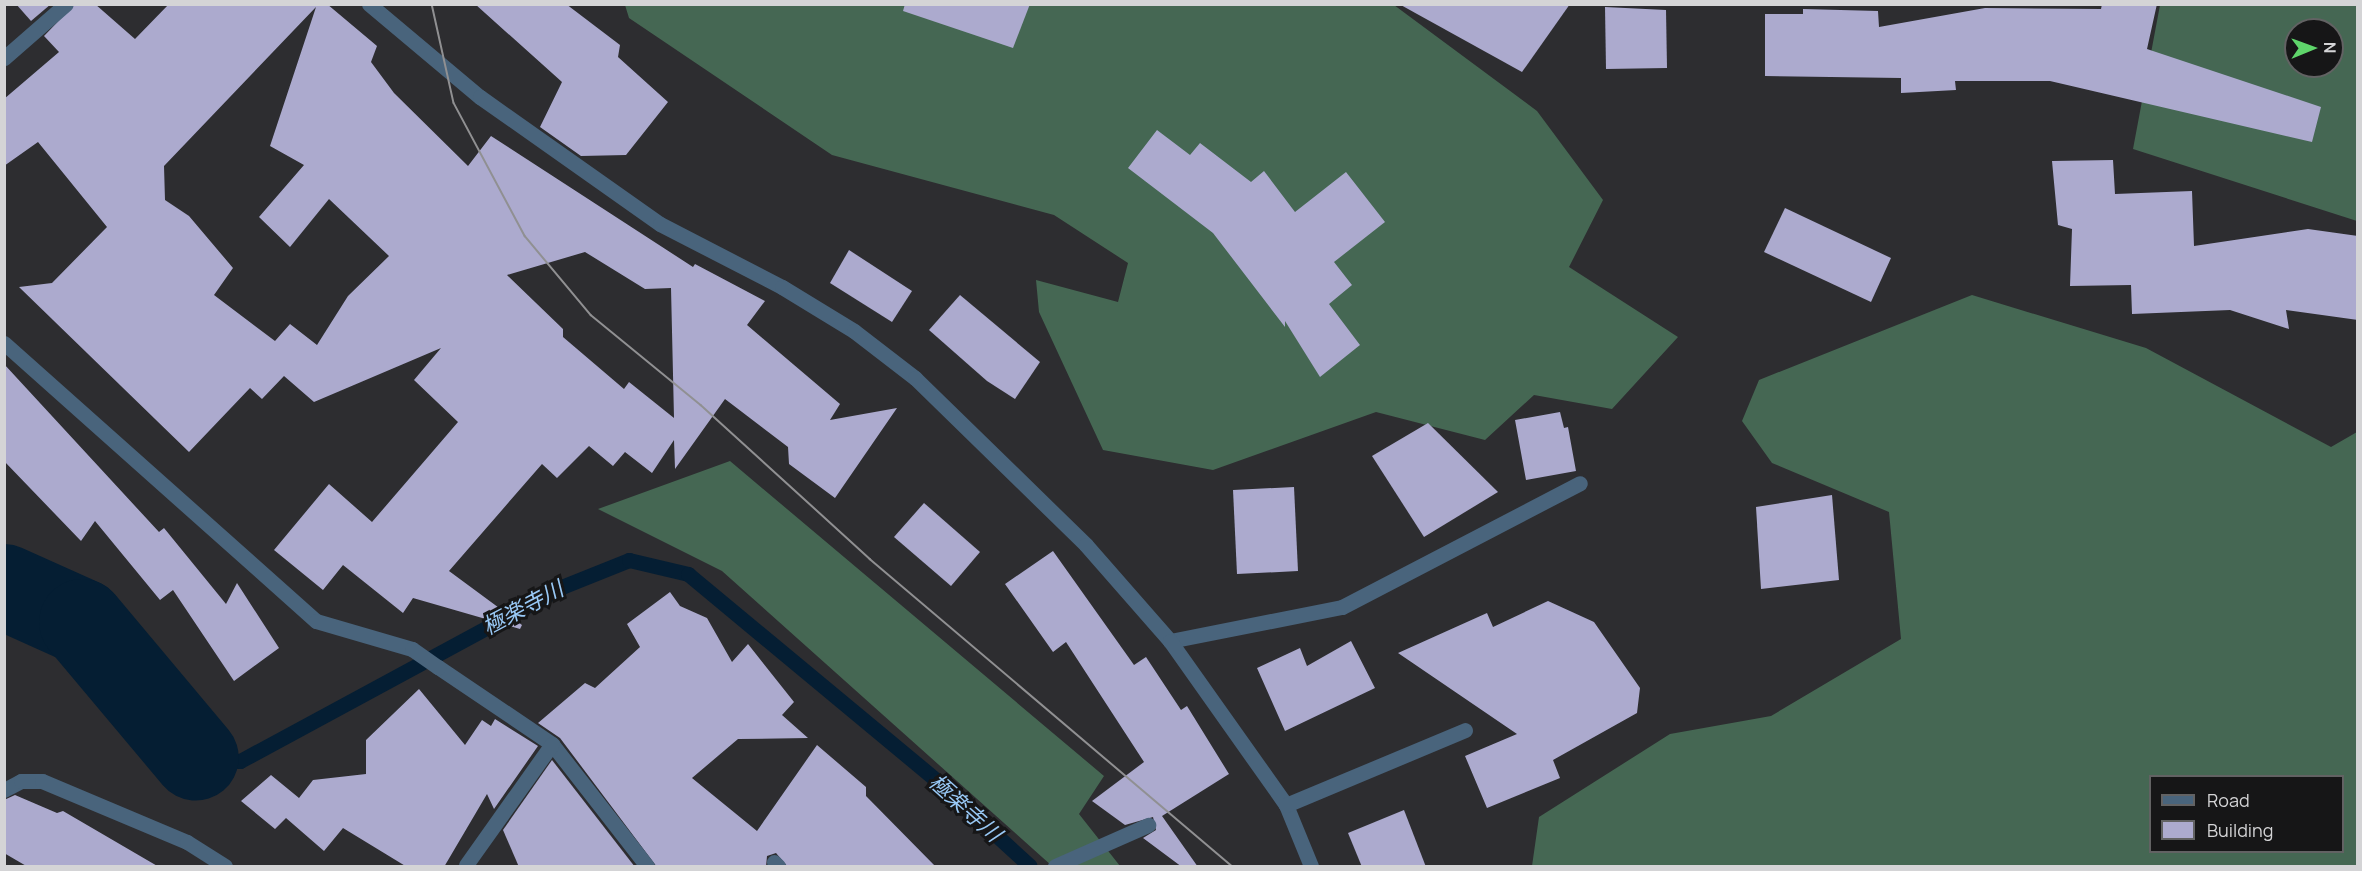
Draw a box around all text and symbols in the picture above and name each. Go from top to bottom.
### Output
north arrow [2284,18,2344,78]
text: N [2319,42,2341,54]
water label: 極楽寺川 [478,576,568,640]
water label: 極楽寺川 [923,769,1007,847]
legend [2149,775,2344,853]
text: Road [2207,788,2250,812]
text: Building [2207,818,2273,842]

